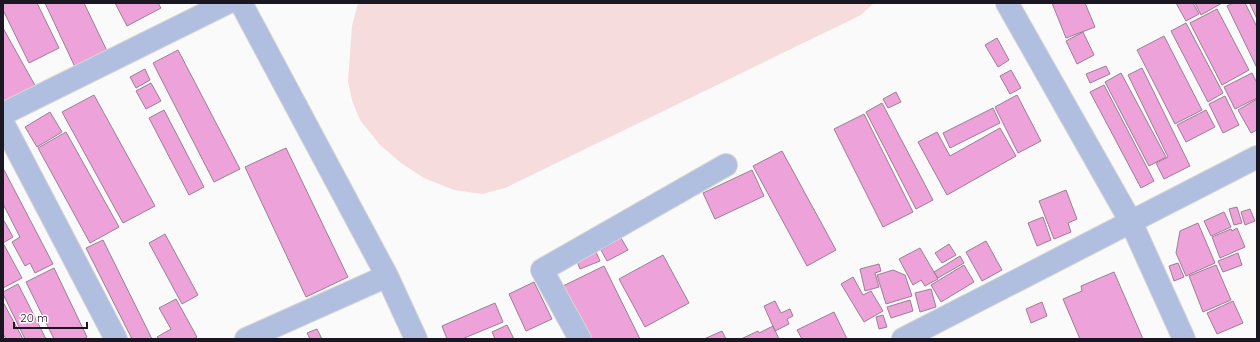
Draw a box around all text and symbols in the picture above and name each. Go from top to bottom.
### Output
scale bar [14,304,87,330]
text: 20 m [20,310,48,325]

